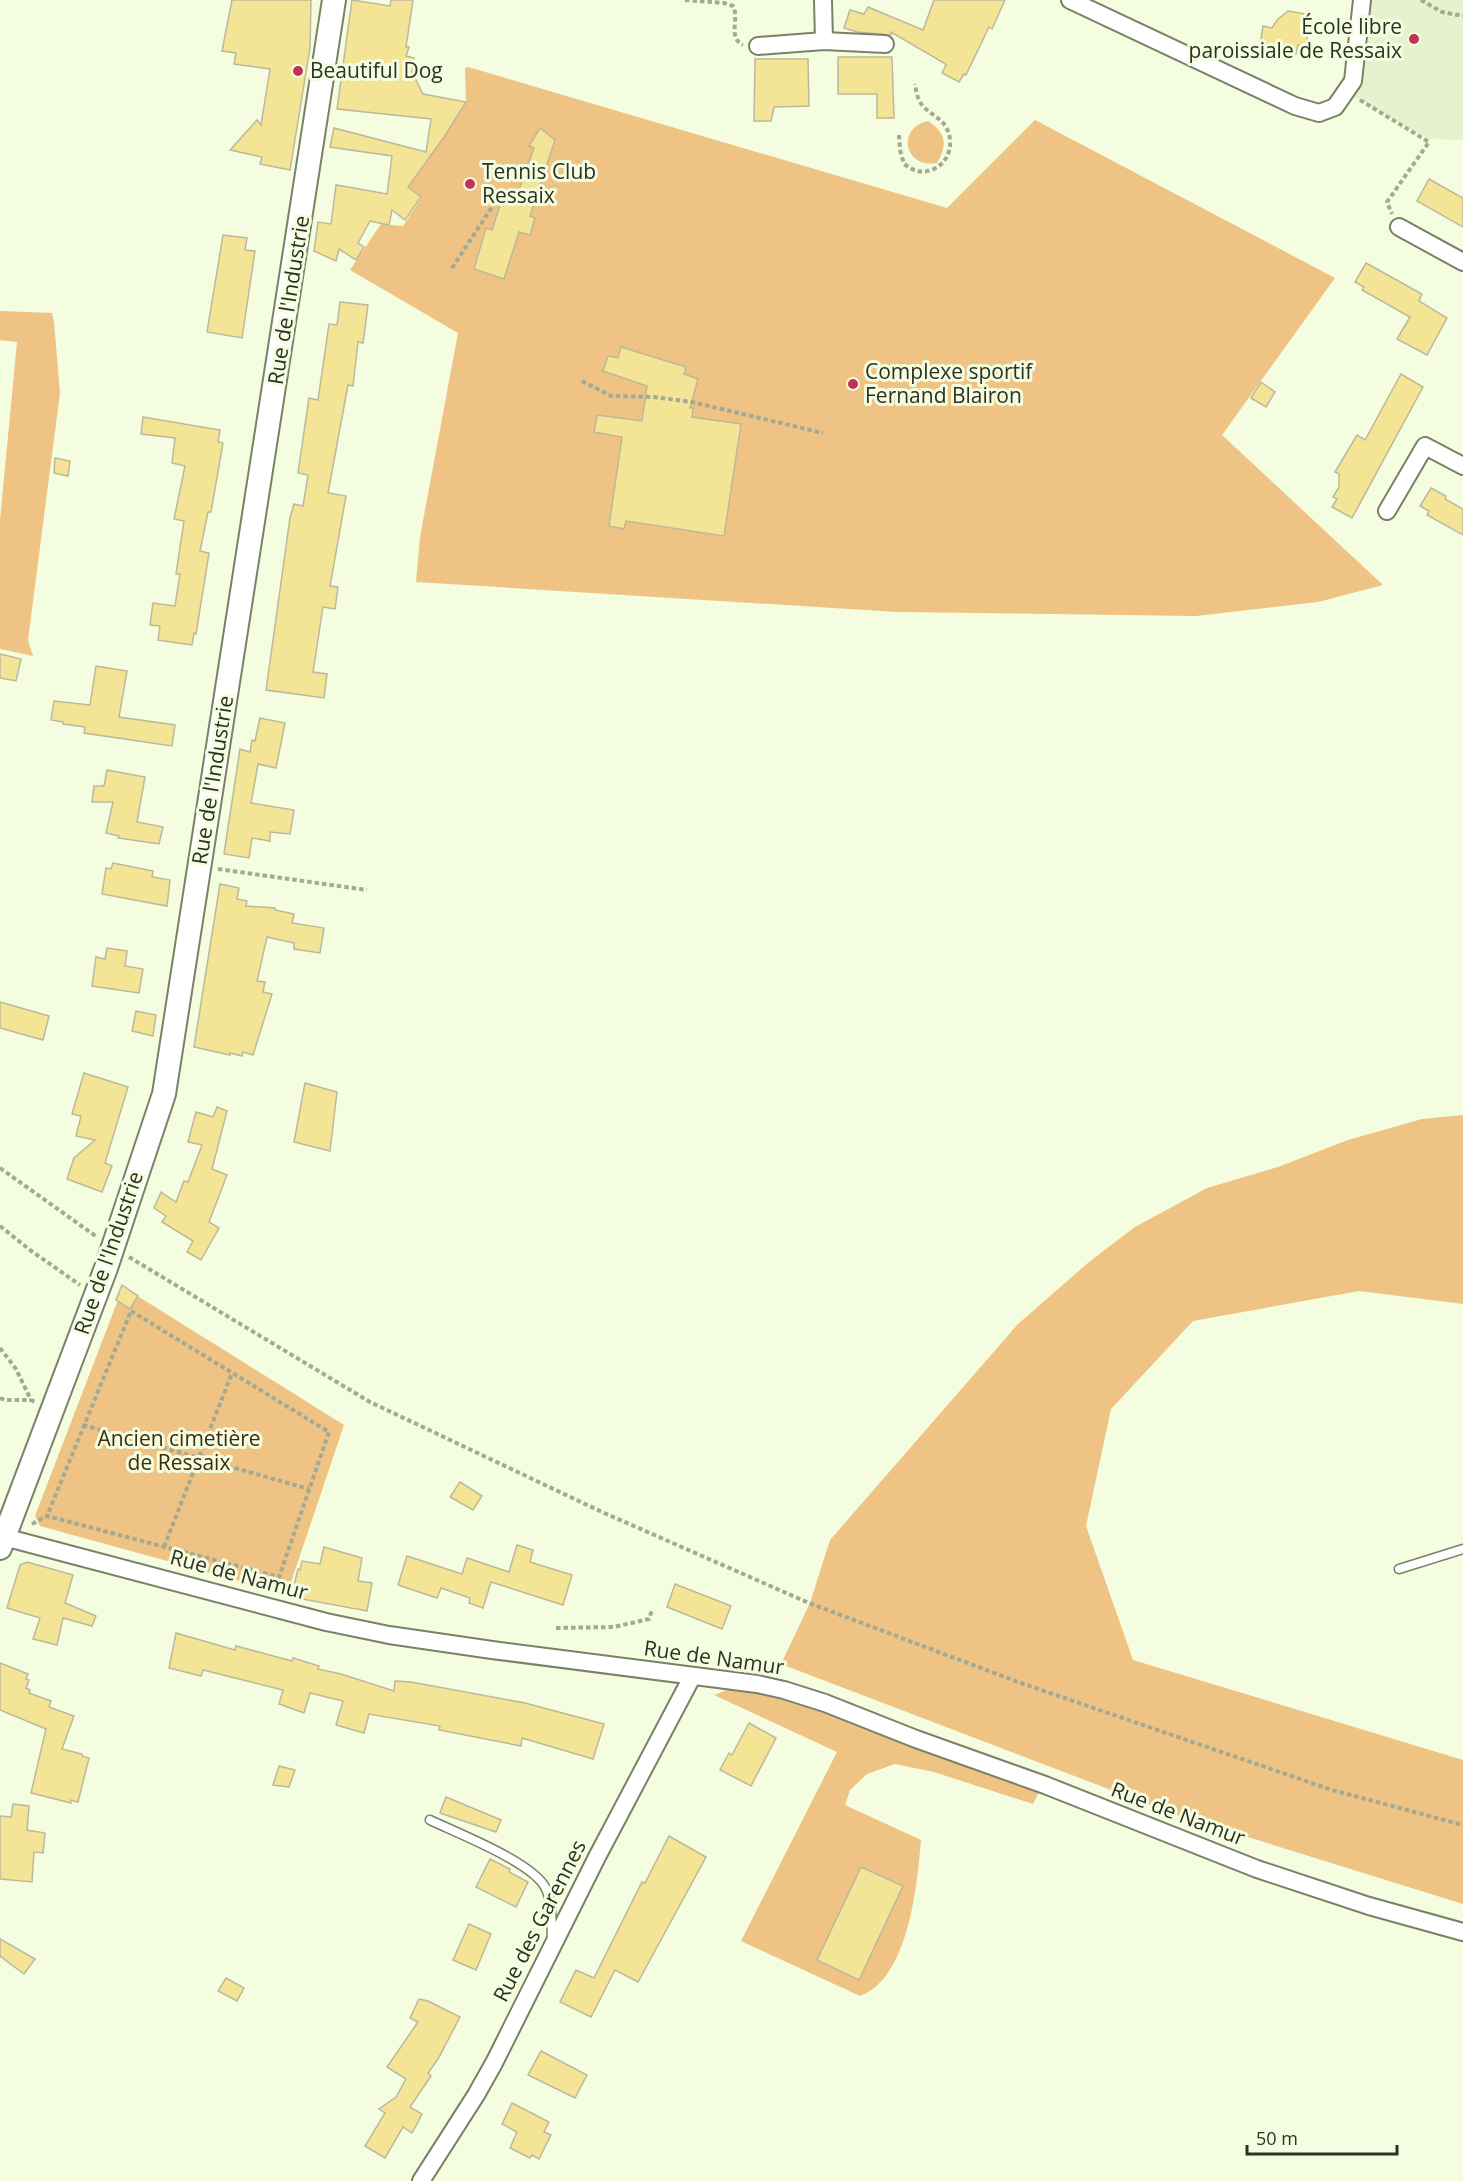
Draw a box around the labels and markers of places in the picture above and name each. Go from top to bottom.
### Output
place label: École libre paroissiale de Ressaix [1189,12,1402,64]
marker: École libre paroissiale de Ressaix [1407,32,1421,46]
place label: Beautiful Dog [310,56,443,84]
marker: Beautiful Dog [291,64,305,78]
place label: Tennis Club Ressaix [482,157,596,209]
marker: Tennis Club Ressaix [463,177,477,191]
place label: Complexe sportif Fernand Blairon [865,357,1034,409]
marker: Complexe sportif Fernand Blairon [846,377,860,391]

